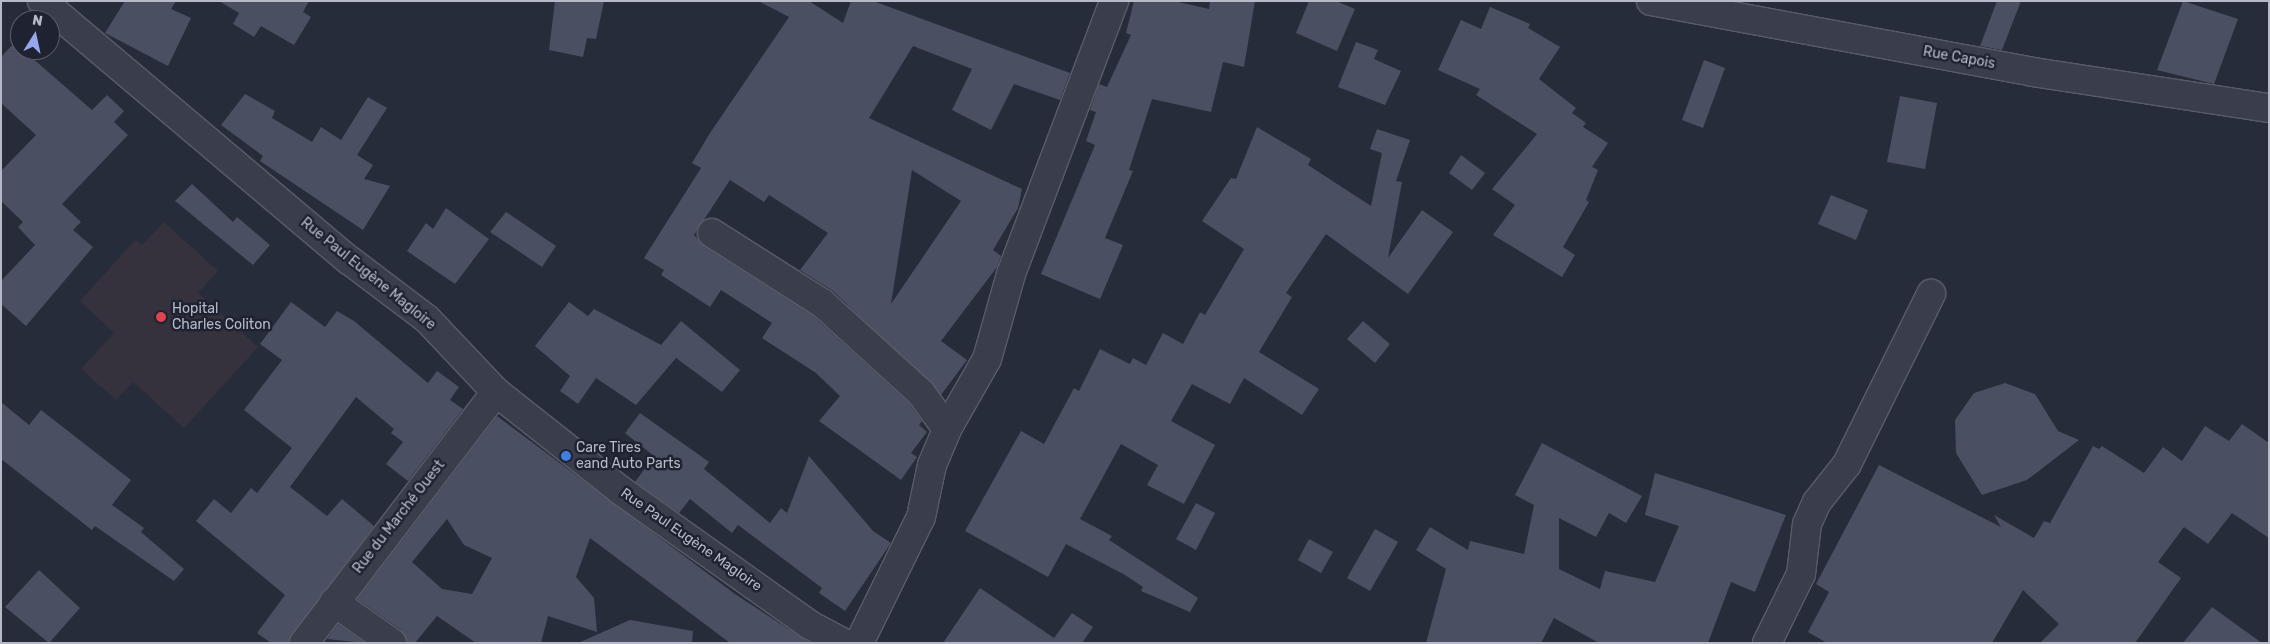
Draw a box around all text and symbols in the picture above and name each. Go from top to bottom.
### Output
north arrow [10,10,60,60]
text: N [31,11,44,30]
street label: Rue Capois [1922,43,1996,73]
street label: Rue Paul Eugène Magloire [297,214,439,334]
place label: Hopital Charles Coliton [172,301,271,334]
marker: Hopital Charles Coliton [154,310,168,324]
place label: Care Tires eand Auto Parts [576,440,681,472]
marker: Care Tires eand Auto Parts [560,450,572,462]
street label: Rue du Marché Ouest [350,457,448,577]
street label: Rue Paul Eugène Magloire [617,485,765,595]

